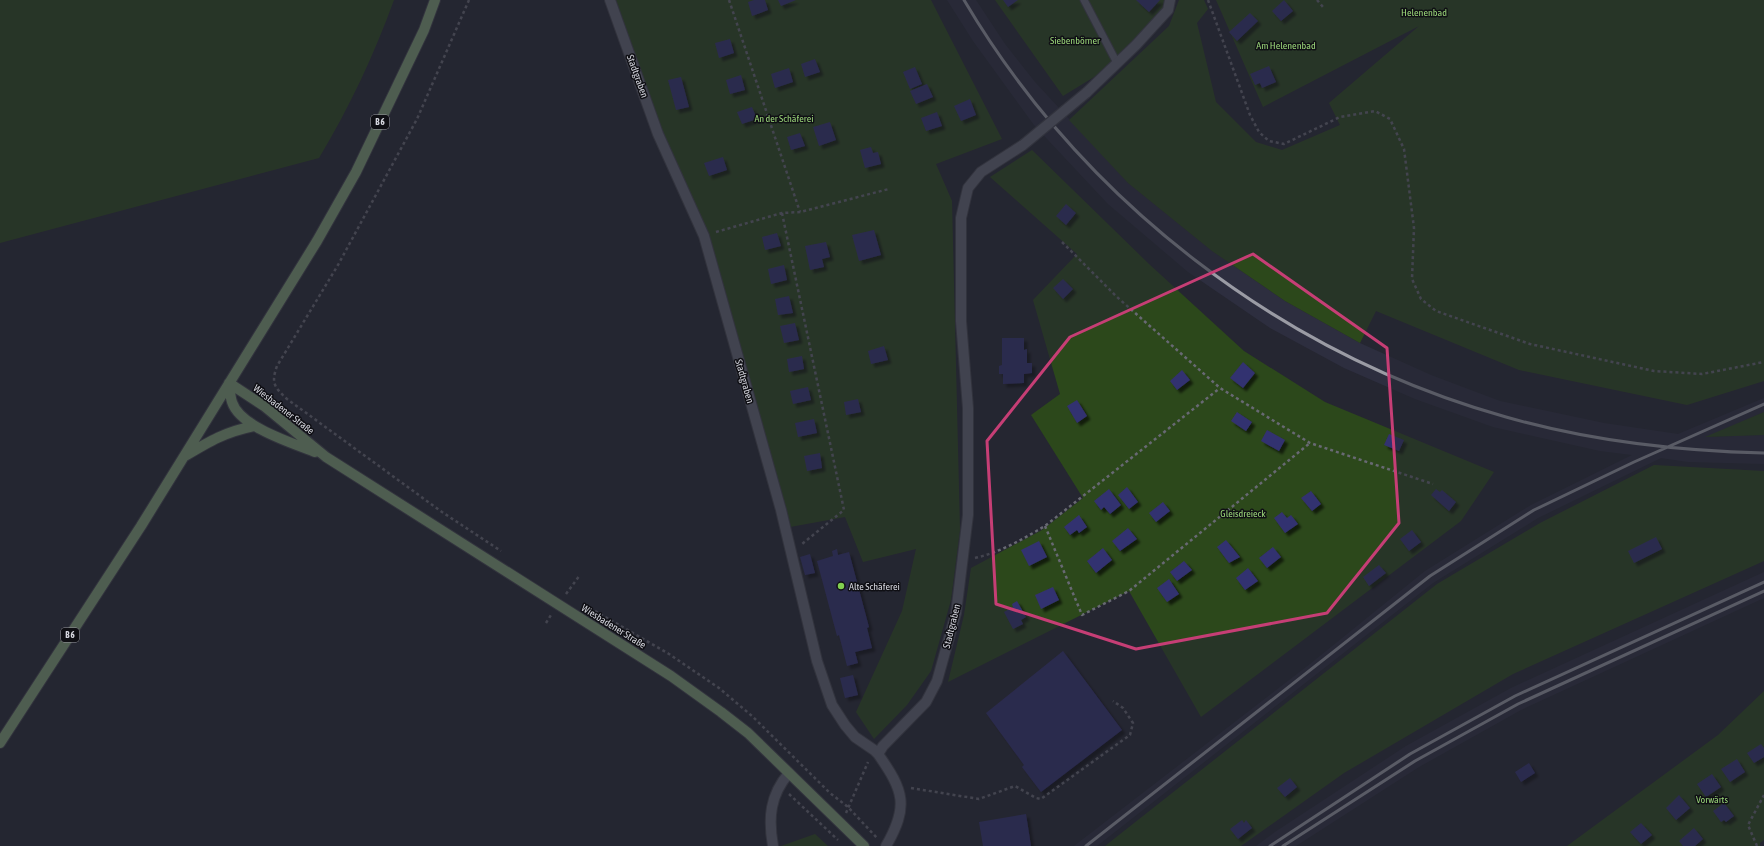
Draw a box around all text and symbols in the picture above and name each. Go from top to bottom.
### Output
park label: Helenenbad [1401,7,1447,18]
park label: Siebenbörner [1050,35,1101,46]
park label: Am Helenenbad [1256,40,1316,51]
street label: Stadtgraben [625,53,650,99]
park label: An der Schäferei [754,113,814,124]
road number: B 6 [371,115,389,129]
street label: Stadtgraben [733,358,756,405]
street label: Wiesbadener Straße [251,382,316,437]
park label: Gleisdreieck [1220,508,1266,519]
marker: Alte Schäferei [836,581,846,591]
place label: Alte Schäferei [849,581,900,592]
street label: Wiesbadener Straße [580,602,648,651]
street label: Stadtgraben [941,603,962,649]
road number: B 6 [61,628,79,642]
park label: Vorwärts [1696,794,1728,805]

